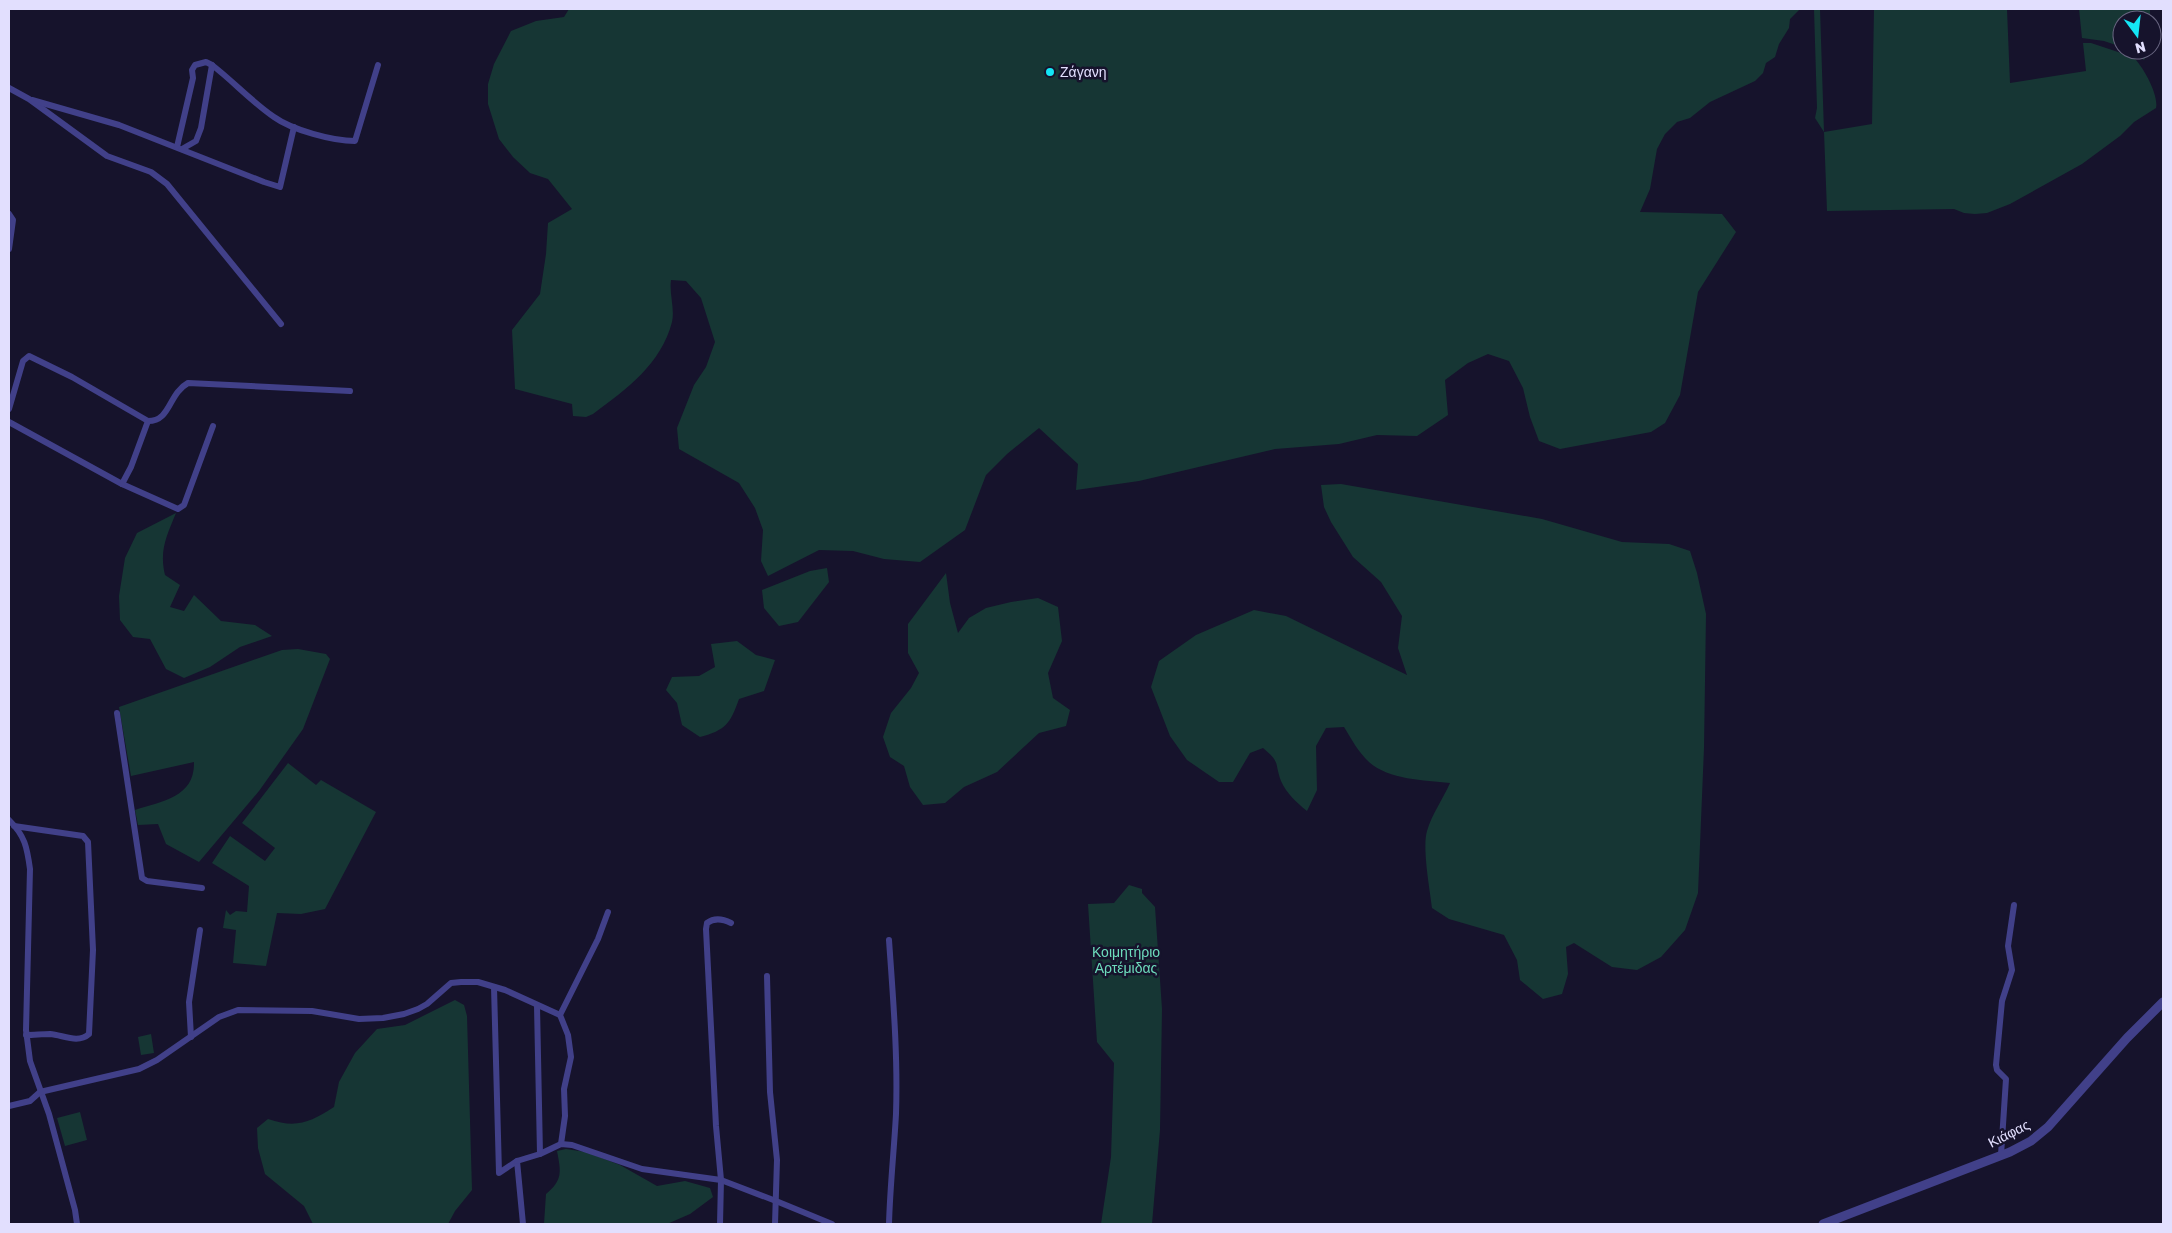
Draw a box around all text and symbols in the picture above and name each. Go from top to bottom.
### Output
north arrow [2112,10,2162,60]
text: N [2133,38,2147,57]
place label: Ζάγανη [1060,64,1107,81]
marker: Ζάγανη [1044,66,1056,78]
park label: Κοιμητήριο Αρτέμιδας [1092,944,1160,977]
street label: Κιάφας [1985,1116,2033,1152]

